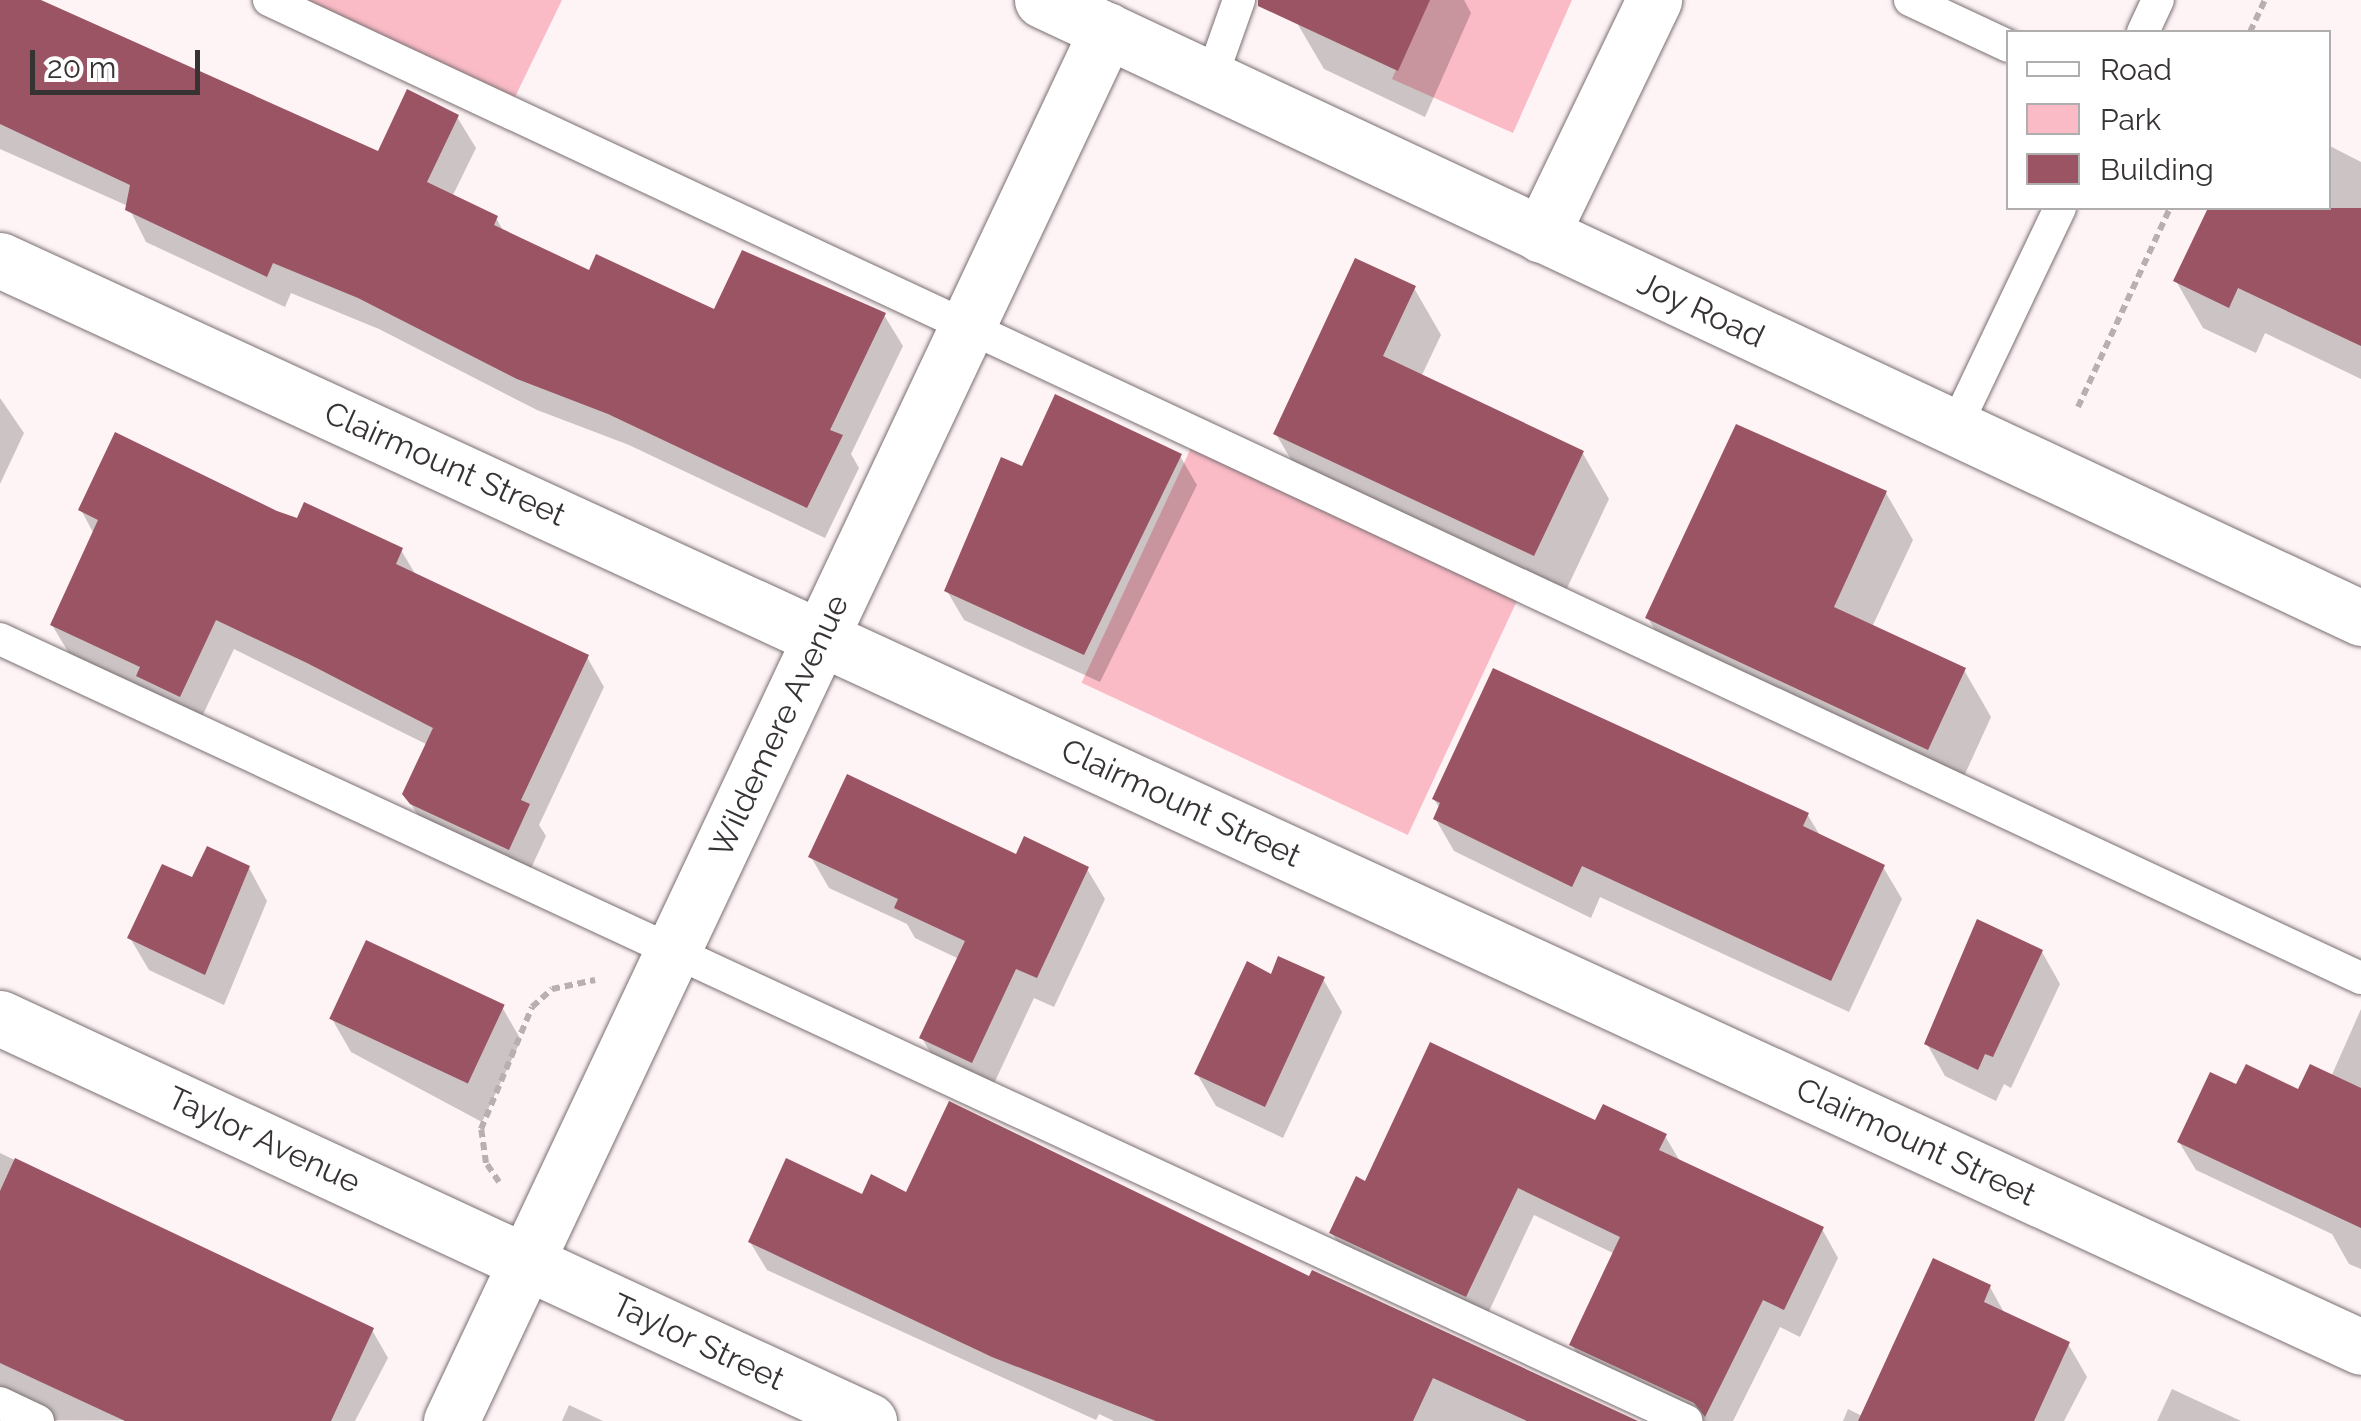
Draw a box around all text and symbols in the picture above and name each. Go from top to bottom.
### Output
scale bar [35,30,205,92]
legend [2006,30,2331,210]
text: 20 m [47,50,116,85]
text: Road [2100,52,2172,87]
text: Park [2100,102,2161,137]
text: Building [2100,152,2214,187]
street label: Joy Road [1631,264,1771,356]
street label: Clairmount Street [318,394,572,534]
street label: Wildemere Avenue [701,588,857,864]
street label: Clairmount Street [1055,731,1307,875]
street label: Clairmount Street [1790,1070,2042,1214]
street label: Taylor Avenue [161,1078,367,1202]
street label: Taylor Street [605,1285,791,1399]

